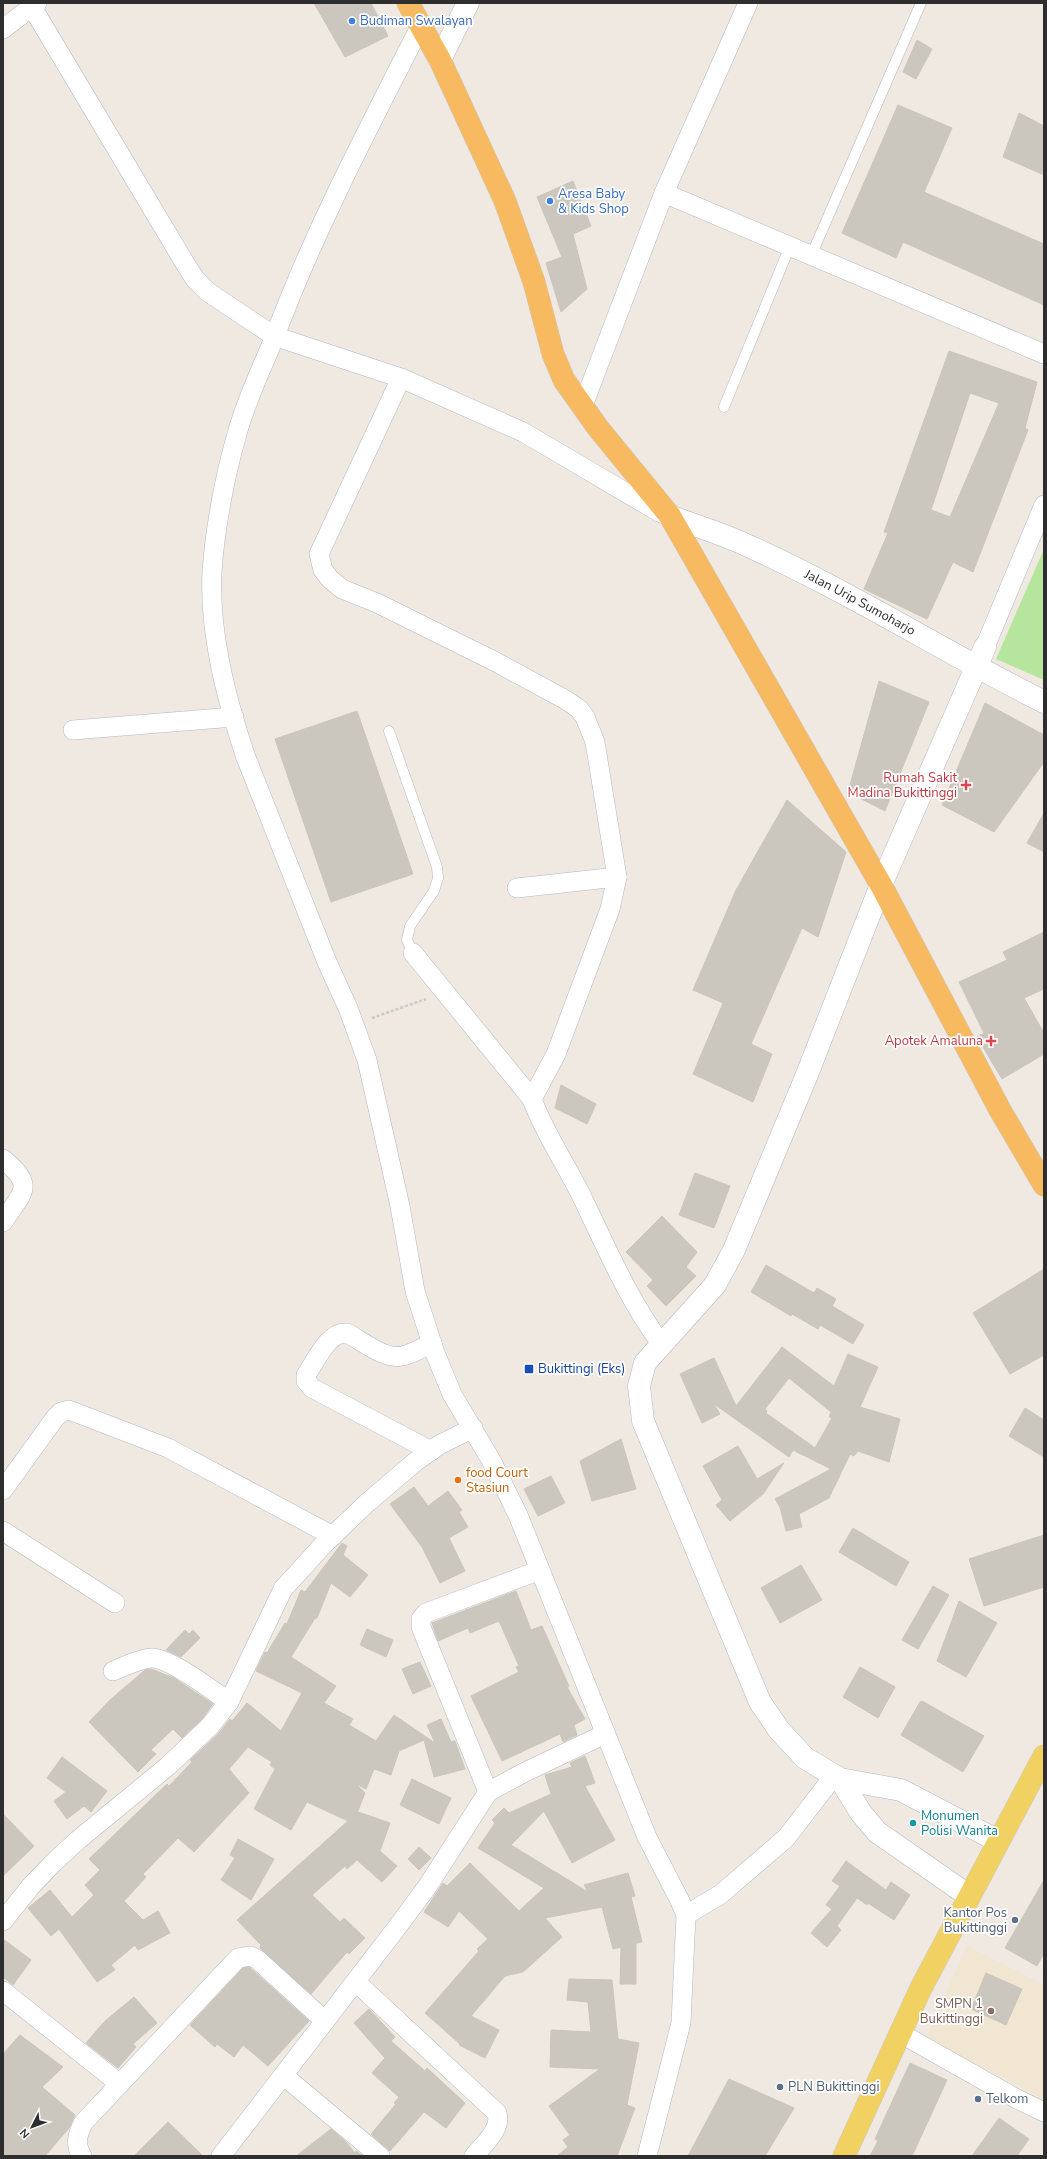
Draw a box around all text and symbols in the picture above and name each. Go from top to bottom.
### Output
place label: Budiman Swalayan [360,12,473,30]
marker: Budiman Swalayan [347,16,357,26]
place label: Aresa Baby & Kids Shop [558,185,629,218]
marker: Aresa Baby & Kids Shop [545,196,555,206]
street label: Jalan Urip Sumoharjo [800,565,919,640]
place label: Rumah Sakit Madina Bukittinggi [848,769,957,802]
marker: Rumah Sakit Madina Bukittinggi [960,779,972,791]
place label: Apotek Amaluna [885,1032,983,1050]
marker: Apotek Amaluna [986,1036,996,1046]
place label: Bukittingi (Eks) [538,1360,625,1378]
marker: Bukittingi (Eks) [523,1363,535,1375]
place label: food Court Stasiun [466,1464,528,1497]
marker: food Court Stasiun [453,1475,463,1485]
place label: Monumen Polisi Wanita [921,1807,998,1840]
marker: Monumen Polisi Wanita [908,1818,918,1828]
place label: Kantor Pos Bukittinggi [943,1904,1007,1937]
marker: Kantor Pos Bukittinggi [1010,1915,1020,1925]
place label: SMPN 1 Bukittinggi [920,1995,983,2028]
marker: SMPN 1 Bukittinggi [986,2006,996,2016]
place label: PLN Bukittinggi [788,2078,879,2096]
marker: PLN Bukittinggi [775,2082,785,2092]
place label: Telkom [986,2090,1028,2108]
marker: Telkom [973,2094,983,2104]
north arrow [12,2107,52,2147]
text: N [17,2125,33,2141]

